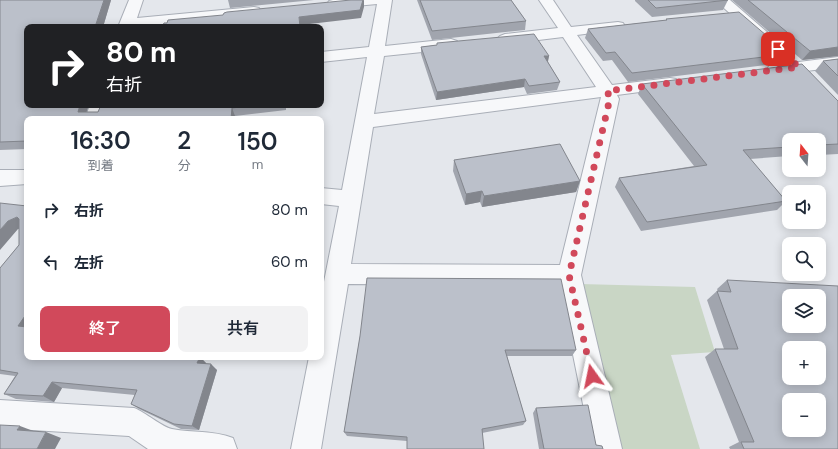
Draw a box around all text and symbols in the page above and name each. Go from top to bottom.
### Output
pin [761,32,795,66]
text: 80 m [106,34,176,71]
icon: arrive [767,38,789,60]
icon: right [40,40,92,92]
text: 右折 [106,73,142,97]
text: 16:30 [70,125,131,156]
text: 2 [177,125,191,156]
text: 150 [238,126,278,157]
north arrow [782,133,826,177]
map controls [782,133,826,437]
text: m [252,156,263,173]
text: 到着 [88,157,114,174]
text: 分 [178,157,191,174]
button: sound [782,185,826,229]
icon: right [40,199,62,221]
text: 80 m [271,200,308,220]
text: 右折 [74,201,104,221]
button: search [782,237,826,281]
icon: left [40,251,62,273]
text: 60 m [271,252,308,272]
text: 左折 [74,253,104,273]
button: layers [782,289,826,333]
button: 終了 [40,306,170,352]
button: 共有 [178,306,308,352]
button: + [782,341,826,385]
position arrow [571,355,613,397]
button: − [782,393,826,437]

